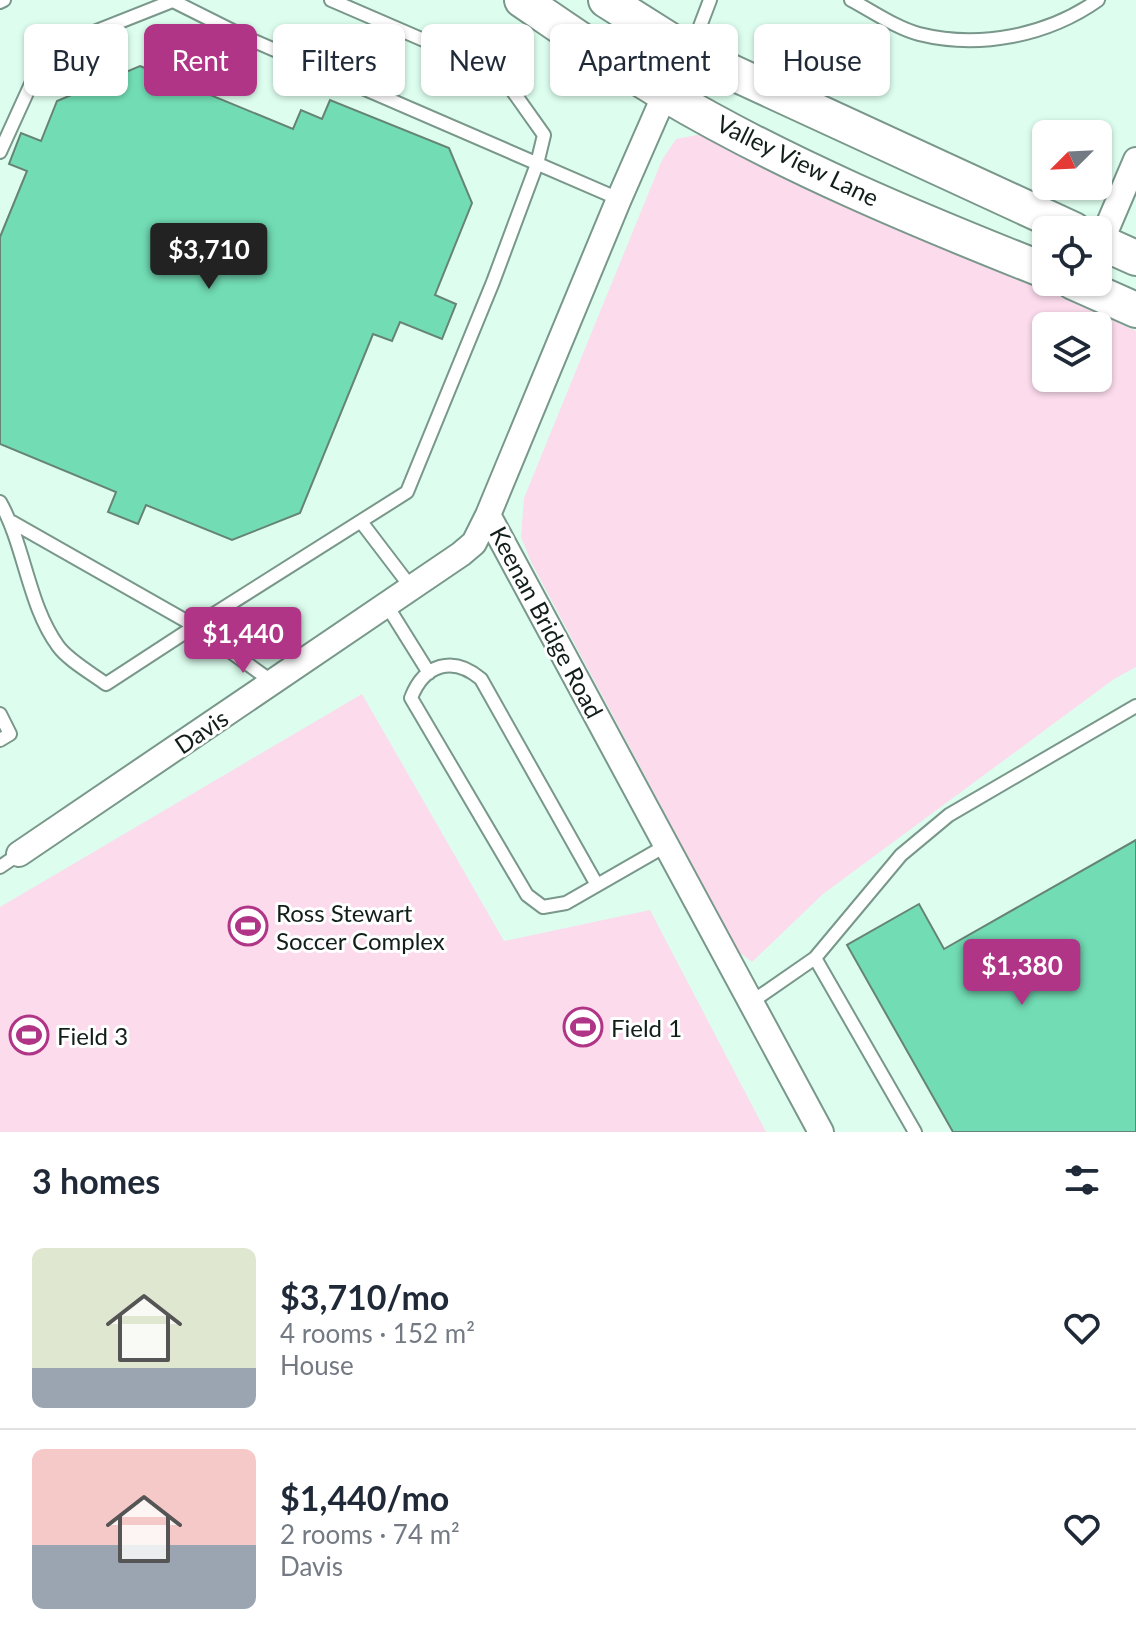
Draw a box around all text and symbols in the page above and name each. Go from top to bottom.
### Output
chip: Buy [24,24,128,96]
chip: Rent [144,24,257,96]
chip: Filters [273,24,405,96]
chip: New [421,24,534,96]
chip: Apartment [550,24,738,96]
chip: House [754,24,890,96]
street label: Valley View Lane [712,108,884,212]
north arrow [1032,120,1112,200]
map controls [1032,120,1112,392]
button: locate [1032,216,1112,296]
pin: $3,710 [144,223,274,291]
text: $3,710 [168,233,250,265]
button: layers [1032,312,1112,392]
street label: Keenan Bridge Road [484,521,610,723]
pin: $1,440 [178,607,308,675]
text: $1,440 [202,617,284,649]
street label: Davis [169,703,233,759]
place label: Ross Stewart Soccer Complex [276,898,445,955]
sports icon: Ross Stewart Soccer Complex [227,905,269,947]
pin: $1,380 [957,939,1087,1007]
text: $1,380 [981,949,1063,981]
sports icon: Field 1 [562,1006,604,1048]
place label: Field 1 [611,1013,682,1042]
sports icon: Field 3 [8,1014,50,1056]
place label: Field 3 [57,1021,128,1050]
icon: filters [1060,1158,1104,1202]
text: 3 homes [32,1160,160,1201]
text: $3,710/mo [280,1276,449,1317]
icon: home [96,1280,192,1376]
icon: heart [1060,1306,1104,1350]
text: 4 rooms · 152 m² [280,1317,475,1349]
text: House [280,1349,354,1381]
text: $1,440/mo [280,1477,449,1518]
icon: home [96,1481,192,1577]
icon: heart [1060,1507,1104,1551]
text: 2 rooms · 74 m² [280,1518,460,1550]
text: Davis [280,1550,343,1582]

